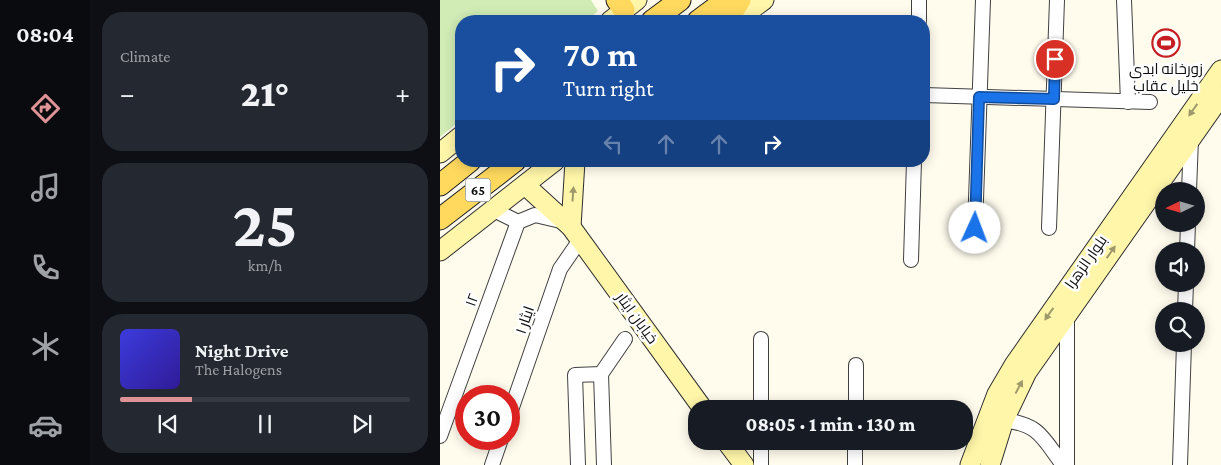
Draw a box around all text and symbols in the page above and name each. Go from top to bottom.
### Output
text: 08:04 [16,22,74,47]
sports icon: زورخانه ابدی خلیل عقاب [1151,28,1181,58]
icon: right [480,35,545,100]
text: 70 m [563,35,637,74]
pin [1034,38,1076,80]
icon: arrive [1041,45,1069,73]
text: Climate [120,48,170,65]
place label: زورخانه ابدی خلیل عقاب [1129,61,1203,96]
text: 21° [241,72,289,114]
text: Turn right [563,76,654,101]
text: − [120,78,135,109]
text: + [395,78,410,109]
icon: directions [28,91,63,126]
one-way arrow [1188,103,1198,117]
icon: left [599,130,627,158]
icon: ahead [652,130,680,158]
icon: ahead [705,130,733,158]
icon: right [758,130,786,158]
icon: music [28,170,63,205]
road number: 65 [466,178,490,202]
north arrow [1155,182,1205,232]
map controls [1155,182,1205,352]
one-way arrow [569,186,577,202]
text: 25 [233,188,298,260]
position arrow [948,201,1000,253]
street label: بلوار الزهرا [1062,232,1111,292]
button: sound [1155,242,1205,292]
one-way arrow [1106,246,1116,259]
icon: phone [28,250,63,285]
text: km/h [248,257,282,274]
street label: خیابان ایثار [611,289,661,348]
street label: ۱۲ [462,291,482,309]
button: search [1155,302,1205,352]
street label: ایثار ۱ [513,304,538,336]
one-way arrow [1044,307,1054,321]
icon: climate [28,329,63,364]
text: Night Drive [195,340,288,361]
text: The Halogens [195,361,282,378]
one-way arrow [1015,379,1023,394]
speed limit sign: 30 [455,385,520,450]
icon: car [28,408,63,443]
icon: previous [154,410,182,438]
icon: pause [251,410,279,438]
icon: next [348,410,376,438]
text: 08:05 · 1 min · 130 m [746,414,915,435]

